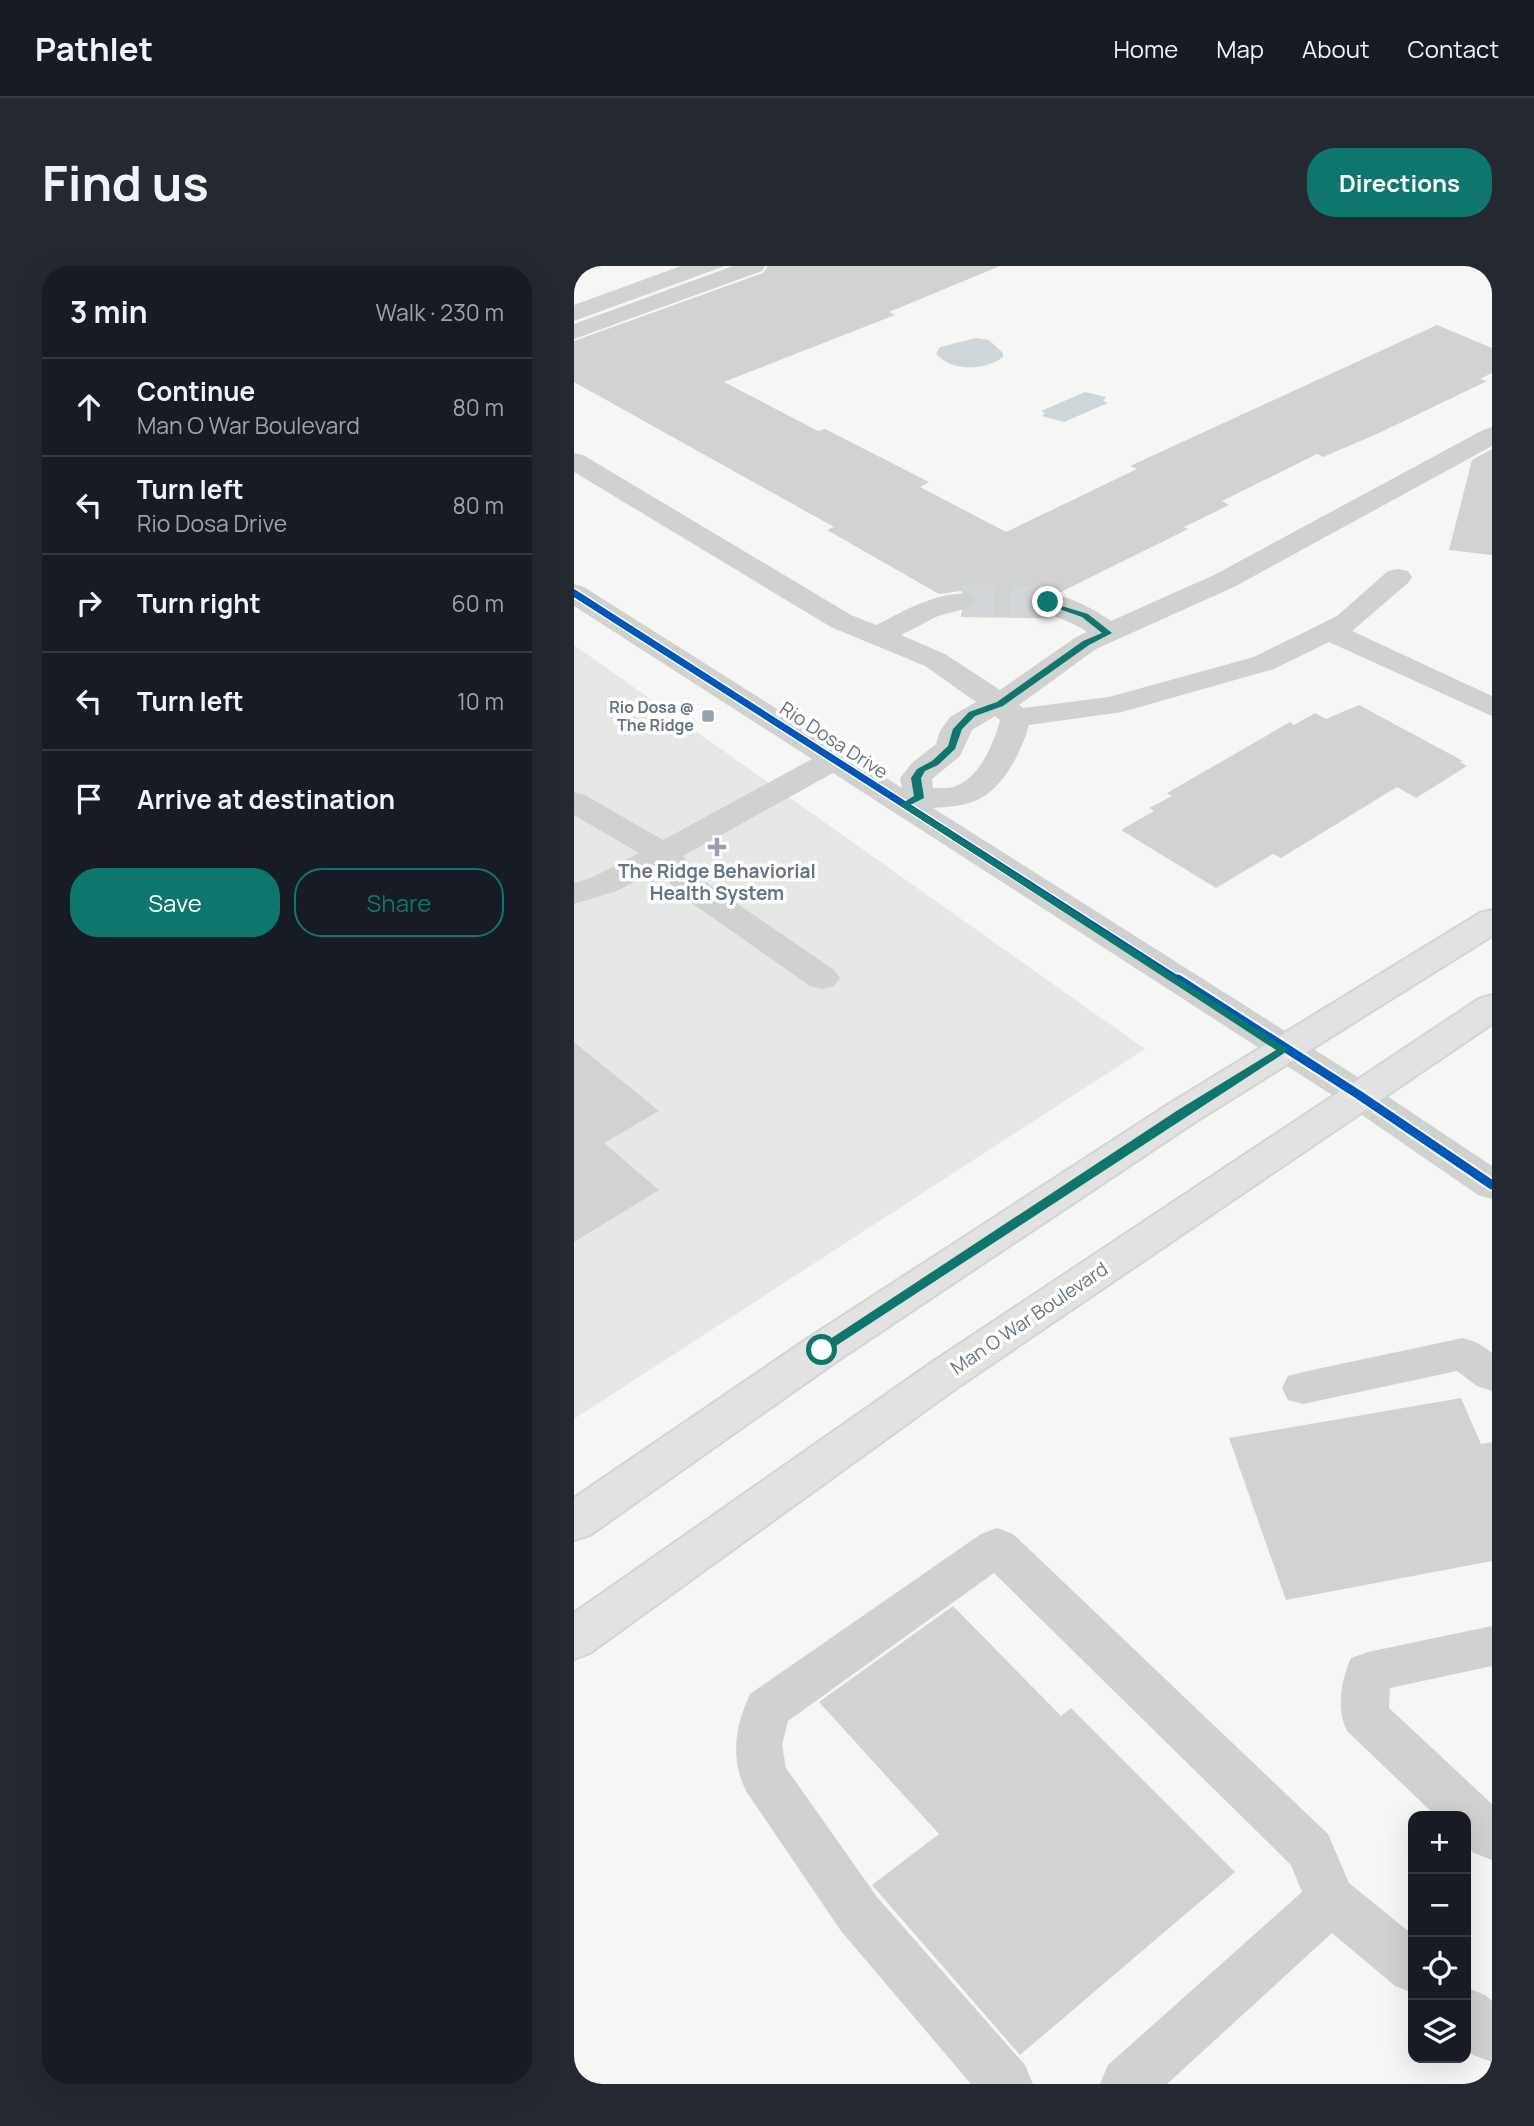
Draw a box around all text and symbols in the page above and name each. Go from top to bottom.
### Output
text: Pathlet [35,26,153,71]
text: Home [1113,32,1178,65]
text: Map [1216,32,1264,65]
text: About [1302,32,1370,65]
text: Contact [1408,32,1499,65]
button: Directions [1307,148,1492,217]
text: Find us [42,149,209,216]
text: 3 min [70,291,148,332]
text: Walk · 230 m [376,296,504,328]
text: Continue [137,373,255,409]
icon: ahead [70,388,108,426]
text: 80 m [453,391,504,423]
text: Man O War Boulevard [137,409,360,441]
text: Turn left [137,471,244,507]
icon: left [70,486,108,524]
text: 80 m [453,489,504,521]
text: Rio Dosa Drive [137,507,287,539]
icon: right [70,584,108,622]
text: Turn right [137,585,261,621]
route end [1032,586,1063,617]
text: 60 m [452,587,504,619]
icon: left [70,682,108,720]
text: Turn left [137,683,244,719]
text: 10 m [457,685,504,717]
street label: Rio Dosa Drive [775,695,893,785]
place label: Rio Dosa @ The Ridge [609,696,694,736]
marker: Rio Dosa @ The Ridge [700,708,716,724]
icon: arrive [70,780,108,818]
text: Arrive at destination [137,781,395,817]
marker: The Ridge Behaviorial Health System [707,837,727,857]
place label: The Ridge Behaviorial Health System [618,858,816,906]
button: Save [70,868,280,937]
button: Share [294,868,504,937]
street label: Man O War Boulevard [945,1256,1113,1380]
route start [806,1334,837,1365]
map controls [1408,1811,1471,2063]
button: + [1408,1811,1471,1874]
button: − [1408,1874,1471,1937]
button: locate [1408,1937,1471,2000]
button: layers [1408,2000,1471,2063]

